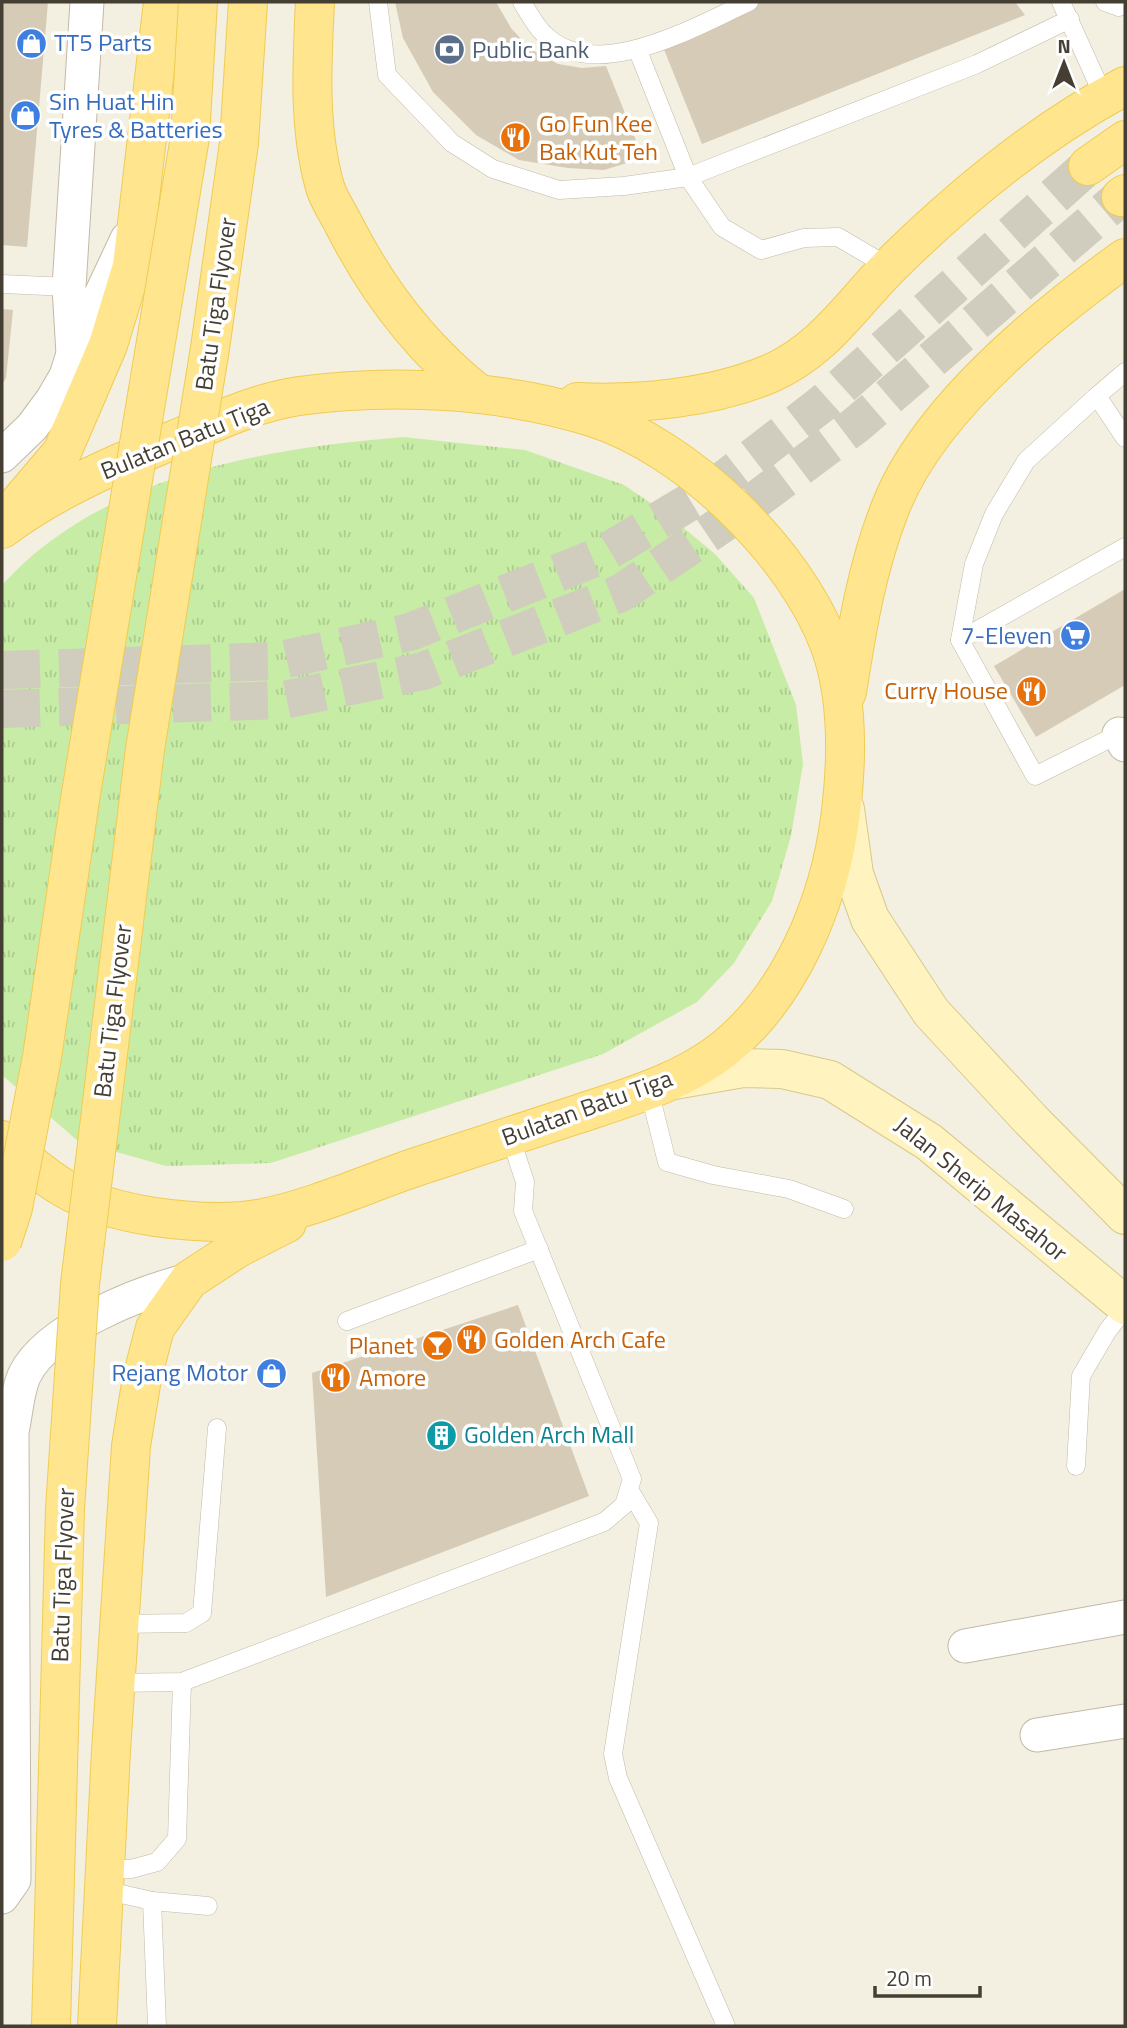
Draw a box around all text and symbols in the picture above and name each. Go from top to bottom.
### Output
place label: TT5 Parts [54,24,152,60]
shop icon: TT5 Parts [14,26,48,60]
north arrow [1029,28,1099,98]
place label: Public Bank [472,31,590,67]
text: N [1057,31,1071,60]
bank icon: Public Bank [432,33,466,67]
place label: Sin Huat Hin Tyres & Batteries [49,83,223,147]
shop icon: Sin Huat Hin Tyres & Batteries [9,99,43,133]
place label: Go Fun Kee Bak Kut Teh [539,105,658,169]
restaurant icon: Go Fun Kee Bak Kut Teh [499,121,533,155]
street label: Batu Tiga Flyover [185,215,245,393]
street label: Bulatan Batu Tiga [95,388,274,488]
place label: 7-Eleven [961,617,1052,653]
supermarket icon: 7-Eleven [1058,619,1092,653]
place label: Curry House [884,672,1008,708]
restaurant icon: Curry House [1014,674,1048,708]
street label: Batu Tiga Flyover [84,922,141,1100]
street label: Bulatan Batu Tiga [496,1059,677,1155]
street label: Jalan Sherip Masahor [887,1107,1076,1269]
place label: Golden Arch Cafe [494,1321,666,1357]
restaurant icon: Golden Arch Cafe [454,1323,488,1357]
place label: Planet [349,1327,415,1363]
bar icon: Planet [420,1329,454,1363]
place label: Rejang Motor [112,1354,248,1390]
shop icon: Rejang Motor [254,1356,288,1390]
place label: Amore [359,1359,426,1395]
restaurant icon: Amore [319,1361,353,1395]
place label: Golden Arch Mall [464,1416,634,1452]
building icon: Golden Arch Mall [424,1418,458,1452]
street label: Batu Tiga Flyover [41,1487,83,1663]
scale bar [875,1954,980,1998]
text: 20 m [886,1962,932,1994]

